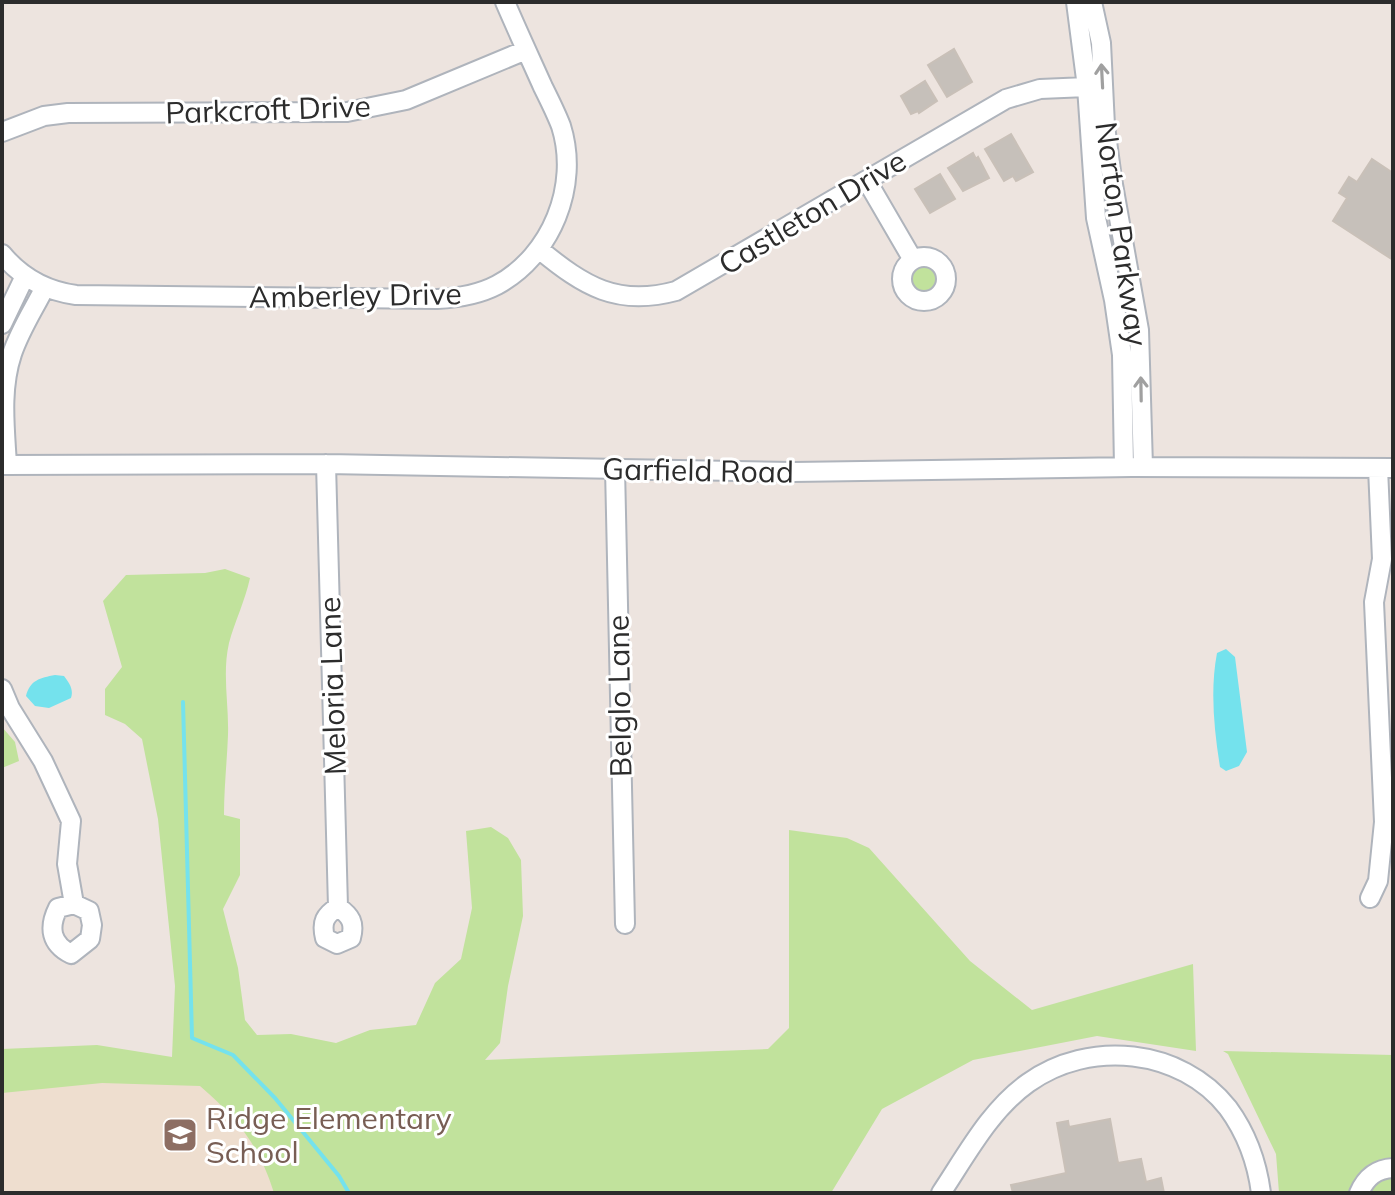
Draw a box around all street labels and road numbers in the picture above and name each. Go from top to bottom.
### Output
street label: Parkcroft Drive [165,86,371,132]
street label: Norton Parkway [1087,119,1157,349]
street label: Castleton Drive [711,141,913,283]
street label: Amberley Drive [248,274,462,316]
street label: Garfield Road [602,449,794,491]
street label: Meloria Lane [310,596,354,776]
street label: Belglo Lane [599,615,639,777]

